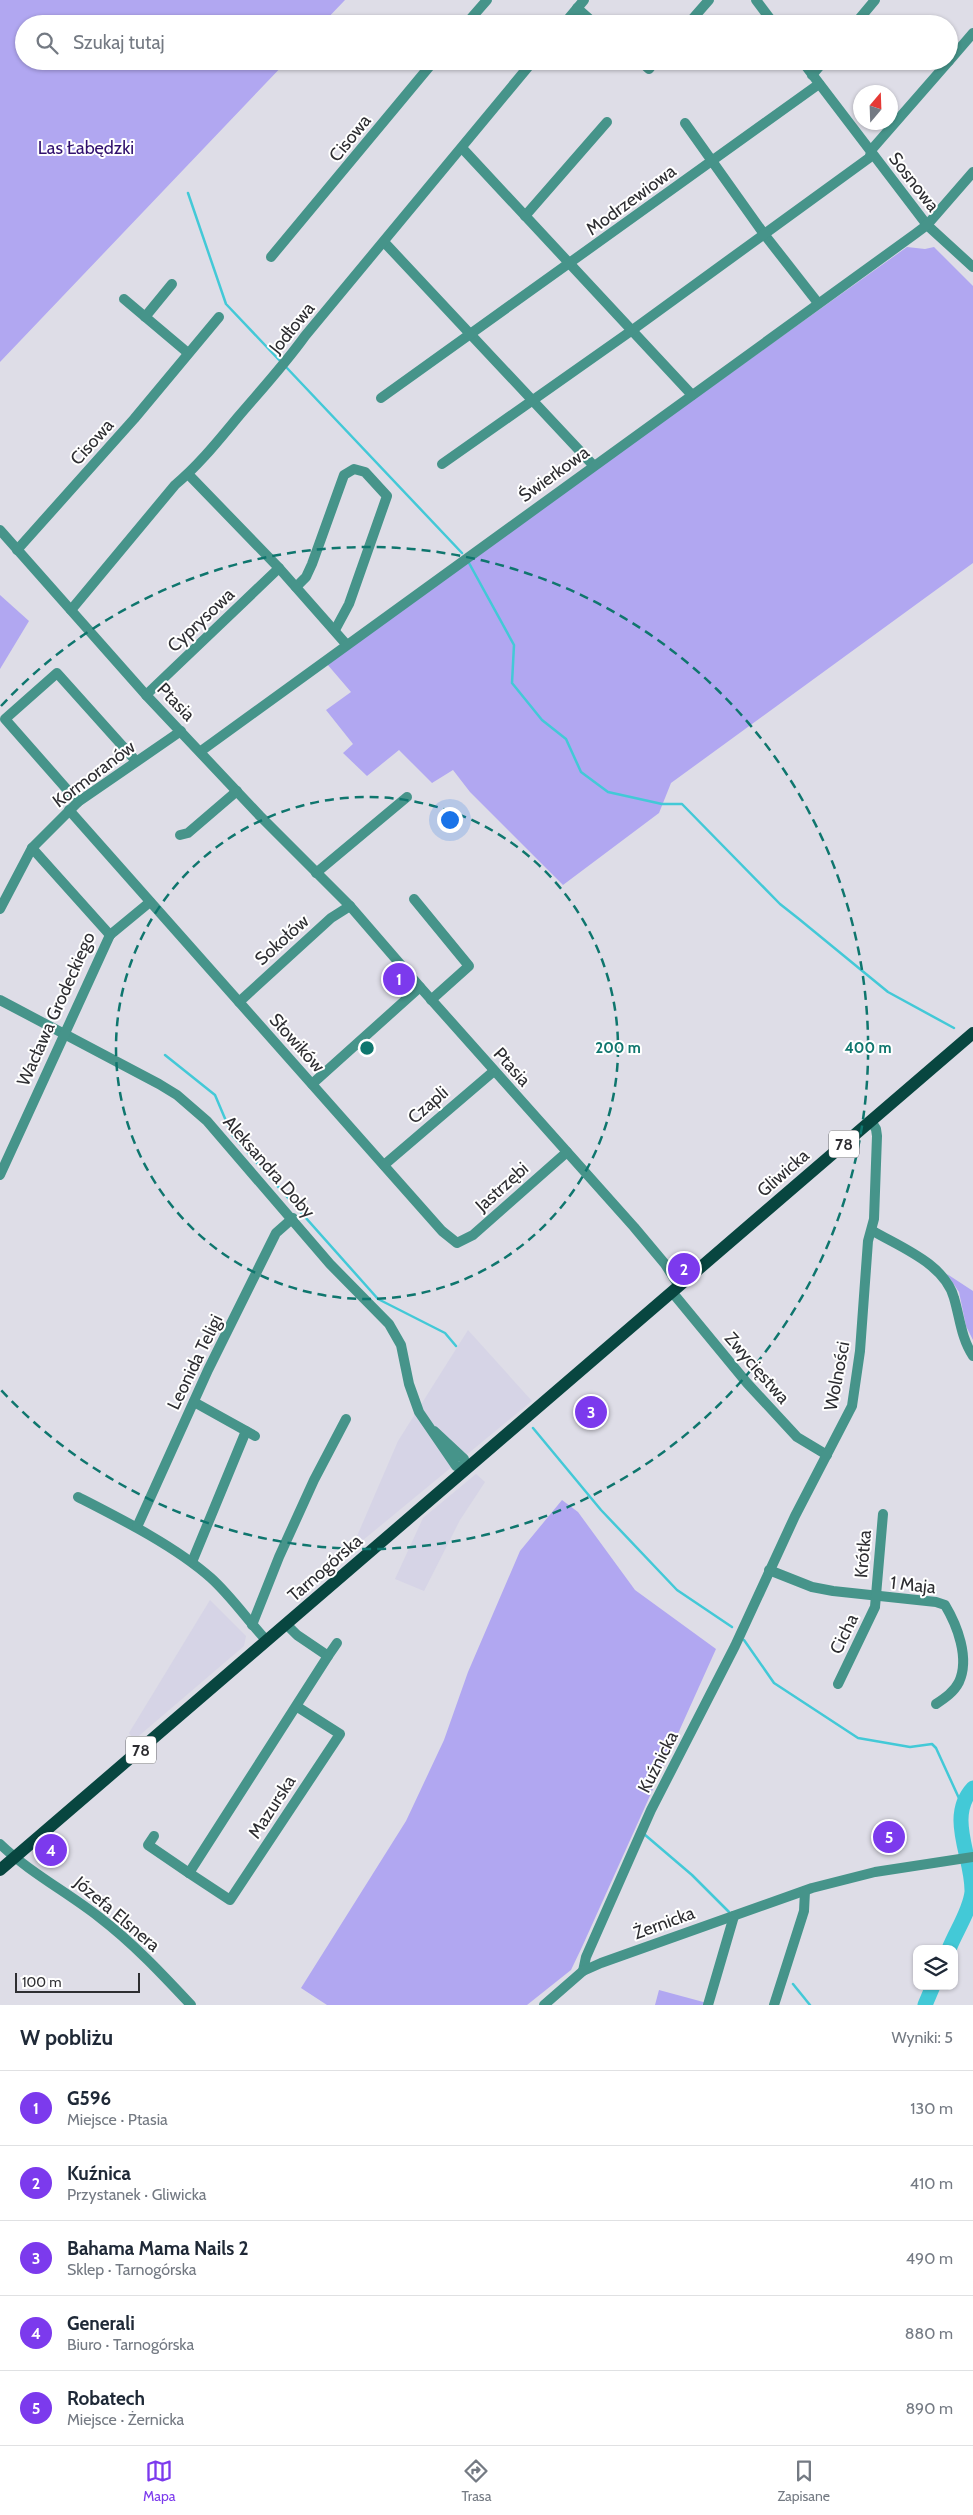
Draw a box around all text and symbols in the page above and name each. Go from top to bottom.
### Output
search box [15,15,958,70]
icon: search [33,29,61,57]
text: Szukaj tutaj [73,31,165,54]
north arrow [853,85,898,130]
street label: Cisowa [324,110,376,166]
park label: Las Łabędzki [38,137,134,159]
street label: Sosnowa [884,148,944,216]
street label: Modrzewiowa [582,160,681,240]
street label: Jodłowa [264,298,320,359]
street label: Cisowa [66,414,119,470]
street label: Świerkowa [515,441,594,507]
street label: Cyprysowa [163,583,239,657]
street label: Ptasia [152,678,200,726]
street label: Kormoranów [48,736,140,812]
your location [437,807,463,833]
street label: Sokołów [250,910,314,970]
street label: Wacława Grodeckiego [12,929,100,1089]
pin: 1 [383,960,415,998]
street label: Słowików [265,1009,329,1077]
centre of rings [358,1039,376,1057]
text: 200 m [595,1039,641,1057]
text: 400 m [845,1039,891,1057]
street label: Ptasia [489,1043,535,1091]
street label: Czapli [403,1082,453,1128]
street label: Aleksandra Doby [219,1111,319,1223]
road number: 78 [829,1130,859,1158]
street label: Gliwicka [752,1144,814,1202]
street label: Jastrzębi [470,1157,533,1217]
pin: 2 [668,1250,700,1288]
street label: Leonida Teligi [163,1311,227,1413]
street label: Zwycięstwa [720,1328,794,1409]
street label: Wolności [820,1340,854,1412]
pin: 3 [575,1393,607,1431]
street label: Tarnogórska [283,1529,367,1606]
street label: Krótka [850,1529,876,1579]
street label: 1 Maja [889,1572,937,1598]
street label: Cicha [825,1610,863,1658]
street label: Kuźnicka [633,1727,683,1797]
road number: 78 [126,1736,156,1764]
street label: Mazurska [243,1771,301,1843]
pin: 5 [873,1818,905,1856]
pin: 4 [35,1831,67,1869]
street label: Józefa Elsnera [69,1871,165,1956]
street label: Żernicka [630,1902,698,1944]
map controls [913,1945,958,1990]
button: layers [913,1945,958,1990]
scale bar [15,1970,140,1993]
text: 100 m [22,1973,62,1991]
text: W pobliżu [20,2025,113,2050]
text: Wyniki: 5 [891,2028,953,2047]
text: G596 [67,2087,111,2110]
text: 1 [33,2099,39,2118]
text: 130 m [910,2099,953,2118]
text: Miejsce · Ptasia [67,2110,168,2129]
text: Kuźnica [67,2162,131,2185]
text: 2 [32,2174,40,2193]
text: 410 m [910,2174,953,2193]
text: Przystanek · Gliwicka [67,2185,207,2204]
text: Bahama Mama Nails 2 [67,2237,249,2260]
text: 3 [32,2249,40,2268]
text: 490 m [906,2249,953,2268]
text: Sklep · Tarnogórska [67,2260,196,2279]
text: Generali [67,2312,135,2335]
text: 4 [31,2324,41,2343]
text: 880 m [905,2324,953,2343]
text: Biuro · Tarnogórska [67,2335,194,2354]
text: Robatech [67,2387,145,2410]
text: 5 [32,2399,40,2418]
text: 890 m [905,2399,953,2418]
text: Miejsce · Żernicka [67,2410,184,2429]
tab: Mapa [143,2457,176,2505]
tab: Trasa [462,2457,491,2505]
tab: Zapisane [777,2457,830,2505]

